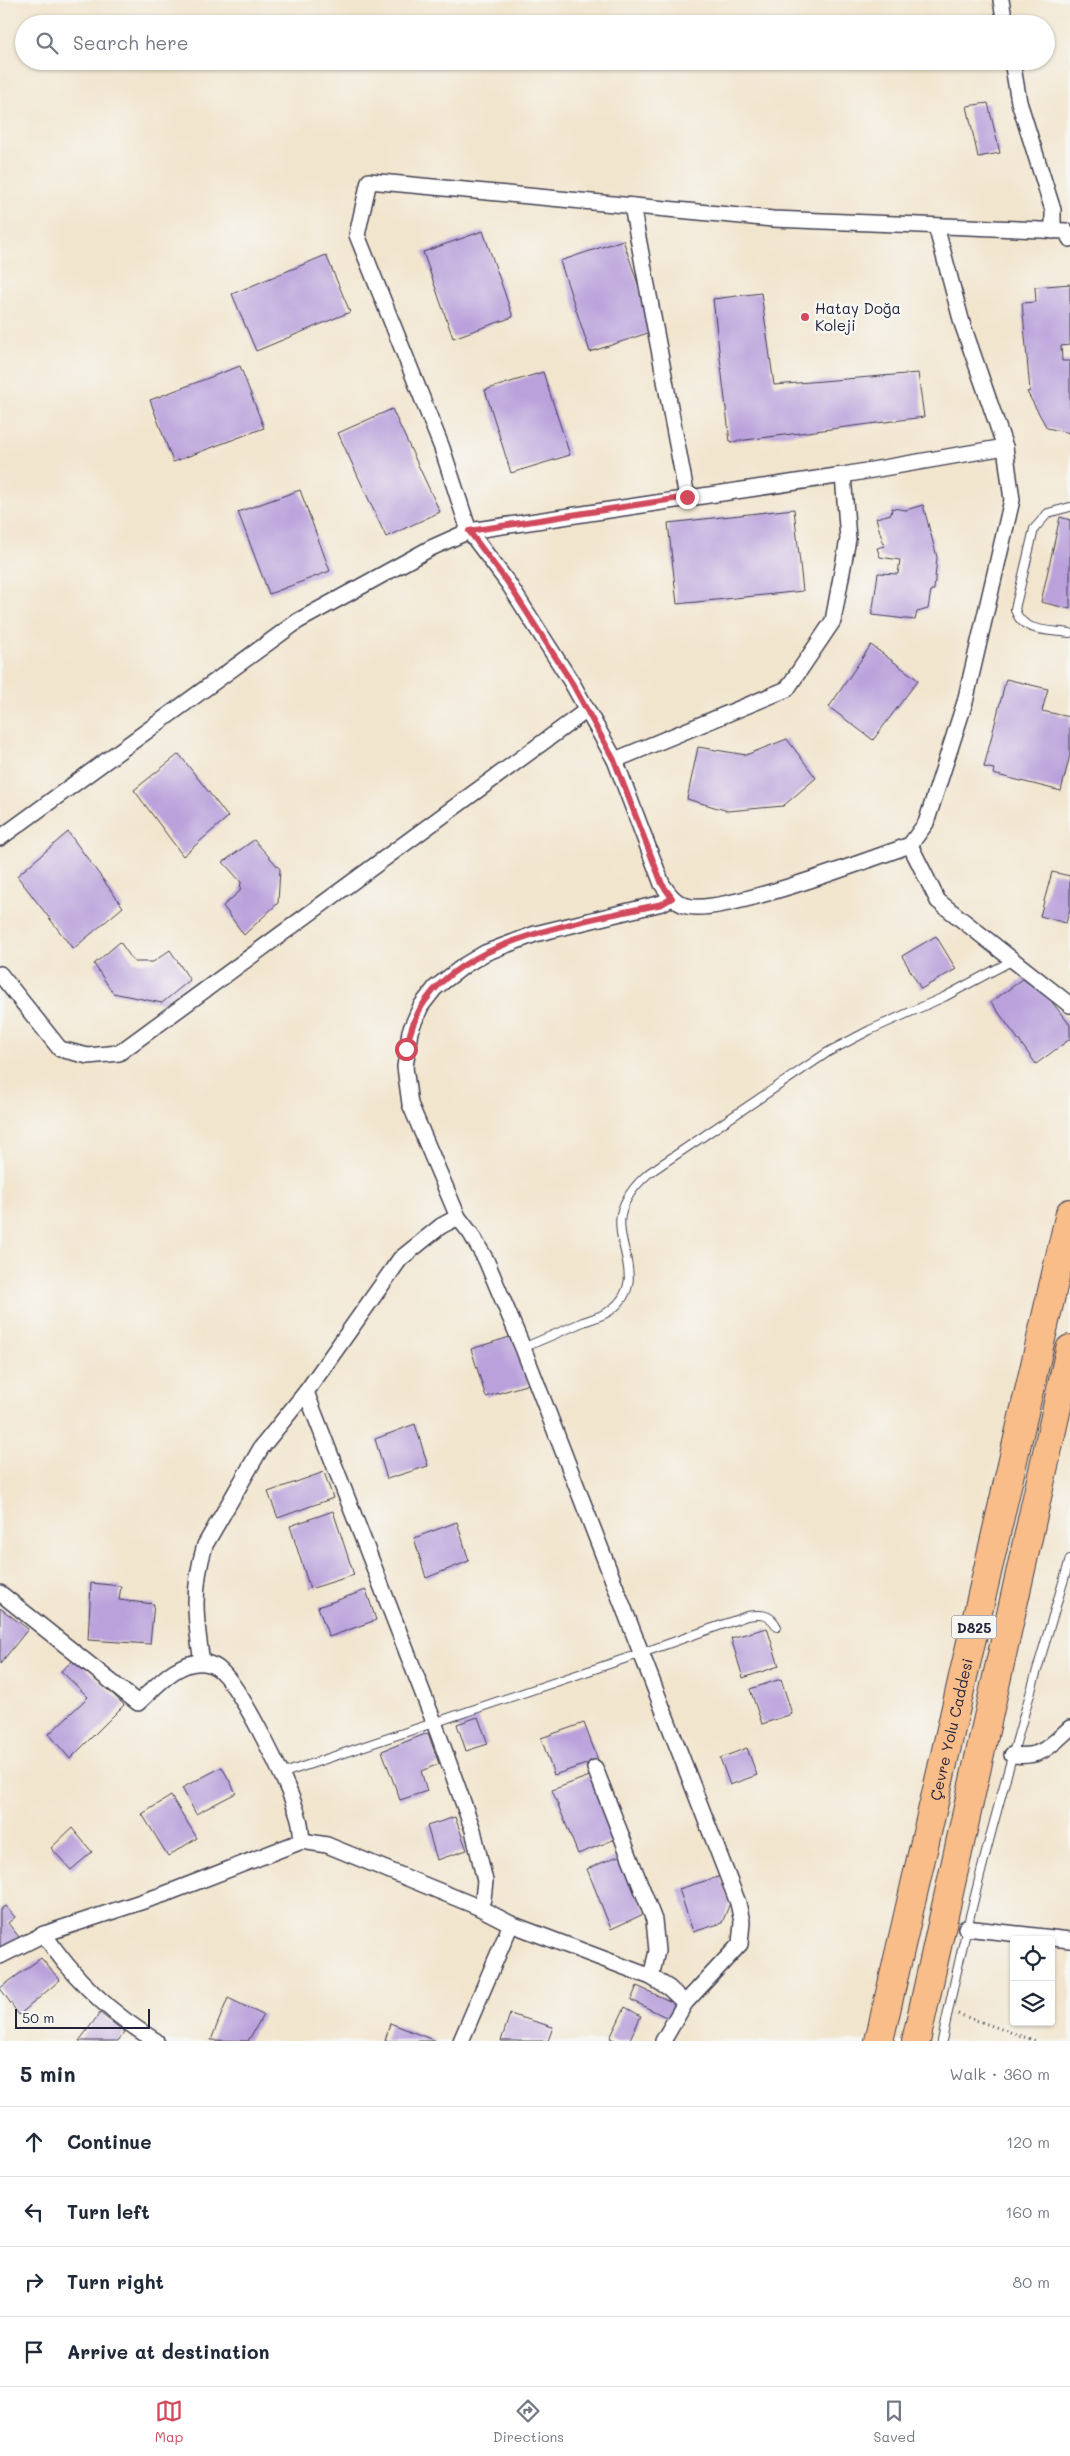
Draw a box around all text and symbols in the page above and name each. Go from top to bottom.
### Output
search box [15,15,1055,70]
icon: search [33,29,61,57]
text: Search here [73,30,189,55]
place label: Hatay Doğa Koleji [815,298,901,335]
marker: Hatay Doğa Koleji [799,311,811,323]
route end [676,486,699,509]
route start [395,1038,418,1061]
road number: D825 [952,1615,996,1638]
street label: Çevre Yolu Caddesi [925,1656,977,1802]
map controls [1010,1936,1055,2026]
button: locate [1010,1936,1055,1981]
button: layers [1010,1981,1055,2026]
scale bar [15,2006,150,2029]
text: 50 m [22,2008,54,2027]
text: 5 min [20,2060,76,2087]
text: Walk · 360 m [949,2063,1050,2084]
icon: ahead [20,2128,48,2156]
text: Continue [67,2129,152,2154]
text: 120 m [1006,2131,1050,2152]
icon: left [20,2198,48,2226]
text: Turn left [67,2199,150,2224]
text: 160 m [1005,2201,1050,2222]
icon: right [20,2268,48,2296]
text: Turn right [67,2269,164,2294]
text: 80 m [1013,2271,1050,2292]
icon: arrive [20,2338,48,2366]
text: Arrive at destination [67,2339,270,2364]
tab: Map [155,2397,183,2446]
tab: Directions [493,2397,564,2446]
tab: Saved [874,2397,915,2446]

